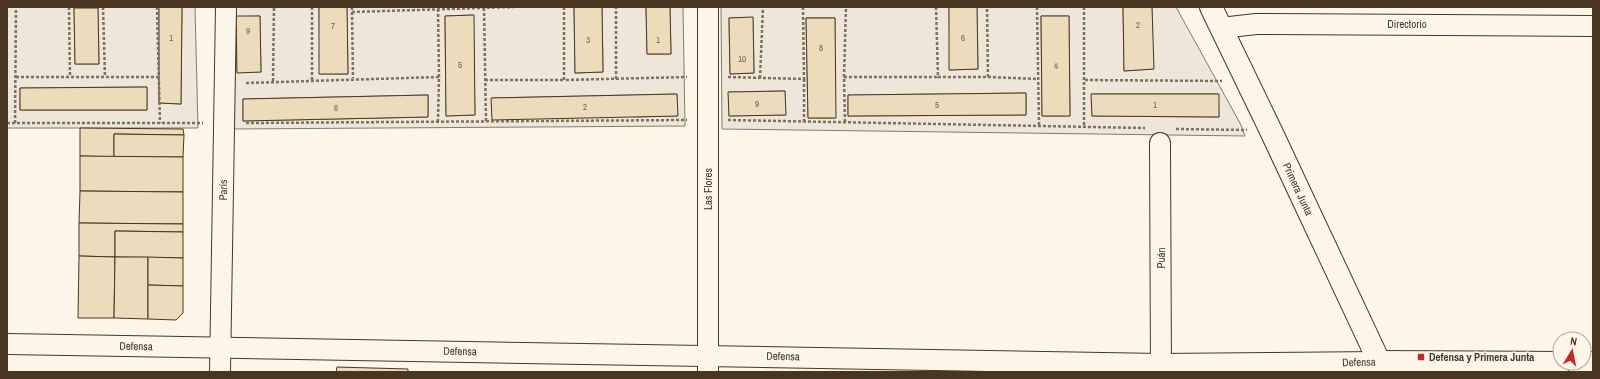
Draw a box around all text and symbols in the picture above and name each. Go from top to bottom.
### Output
street label: Directorio [1387,17,1427,31]
house number: 2 [1136,19,1140,31]
house number: 7 [331,20,335,32]
house number: 9 [246,25,250,37]
house number: 1 [169,32,173,44]
house number: 6 [961,32,965,44]
house number: 3 [586,34,590,46]
house number: 1 [656,34,660,46]
house number: 8 [819,42,823,54]
house number: 10 [738,53,746,65]
house number: 5 [458,59,462,71]
house number: 4 [1054,60,1058,72]
house number: 9 [755,98,759,110]
house number: 5 [935,99,939,111]
house number: 1 [1153,99,1157,111]
house number: 2 [583,101,587,113]
house number: 6 [334,102,338,114]
street label: Primera Junta [1280,160,1316,218]
street label: Las Flores [701,167,715,210]
street label: París [216,179,230,201]
street label: Puán [1154,247,1168,269]
north arrow [1552,331,1592,371]
text: N [1569,334,1578,349]
street label: Defensa [119,339,153,353]
street label: Defensa [443,344,477,358]
street label: Defensa [766,349,800,363]
place label: Defensa y Primera Junta [1429,350,1534,364]
marker: Defensa y Primera Junta [1416,352,1426,362]
street label: Defensa [1342,355,1376,369]

